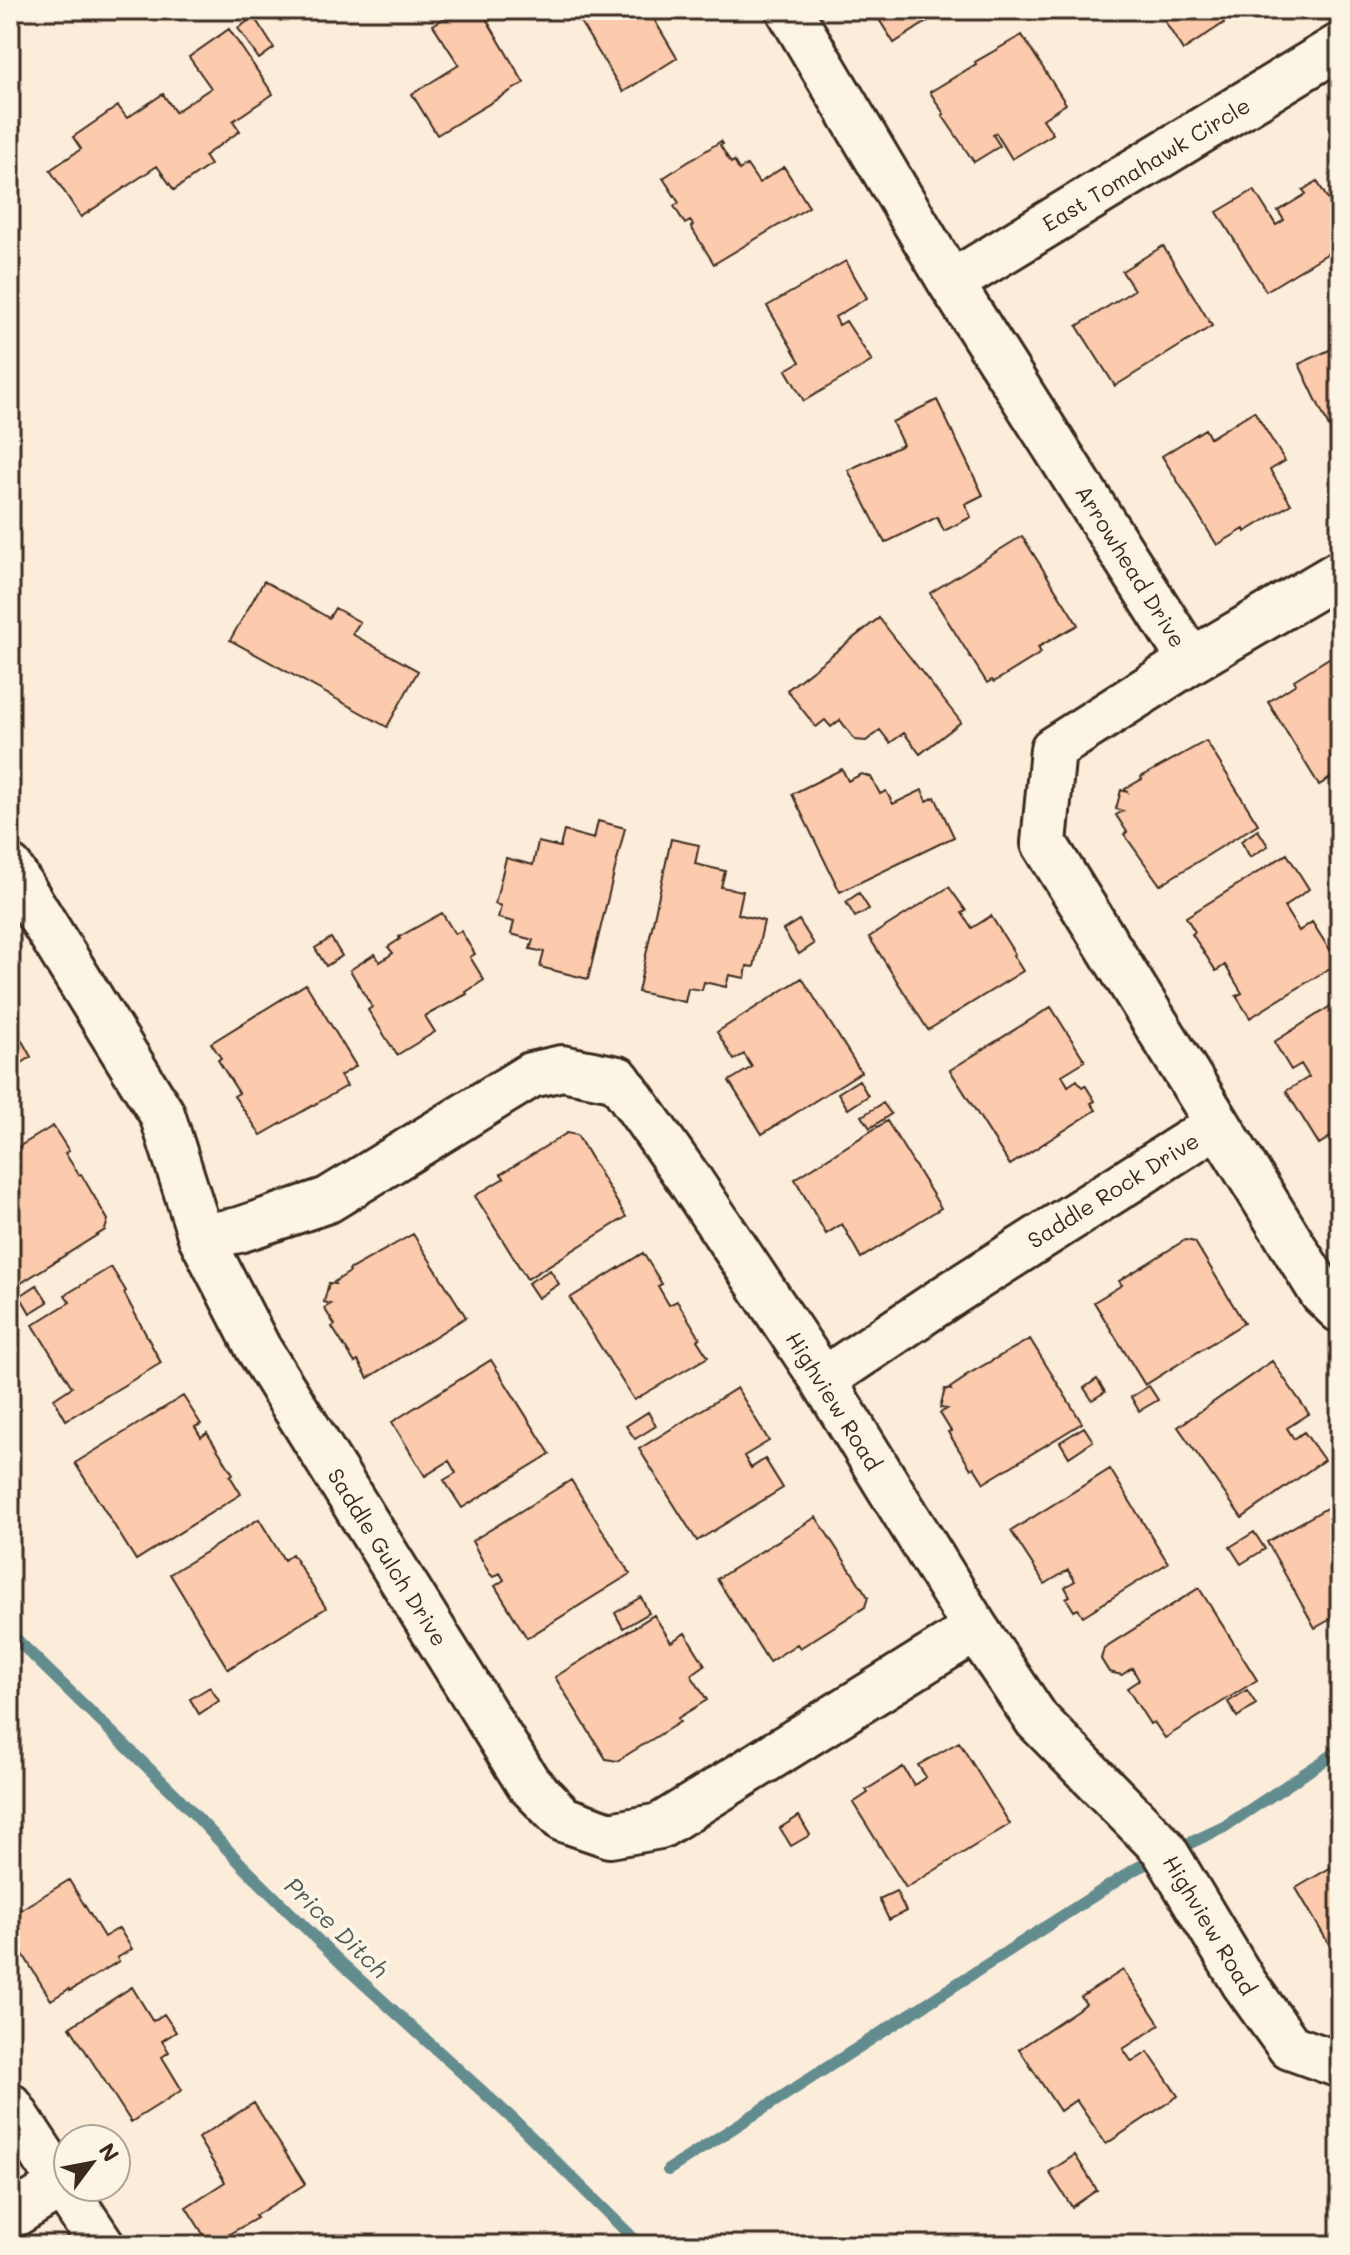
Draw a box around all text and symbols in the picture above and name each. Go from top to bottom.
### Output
street label: East Tomahawk Circle [1037,90,1255,238]
street label: Arrowhead Drive [1069,479,1193,653]
street label: Saddle Rock Drive [1022,1125,1204,1255]
street label: Highview Road [780,1326,888,1476]
street label: Saddle Gulch Drive [322,1463,454,1651]
street label: Highview Road [1157,1850,1263,2000]
water label: Price Ditch [278,1870,396,1984]
north arrow [52,2123,132,2203]
text: N [93,2137,126,2167]

